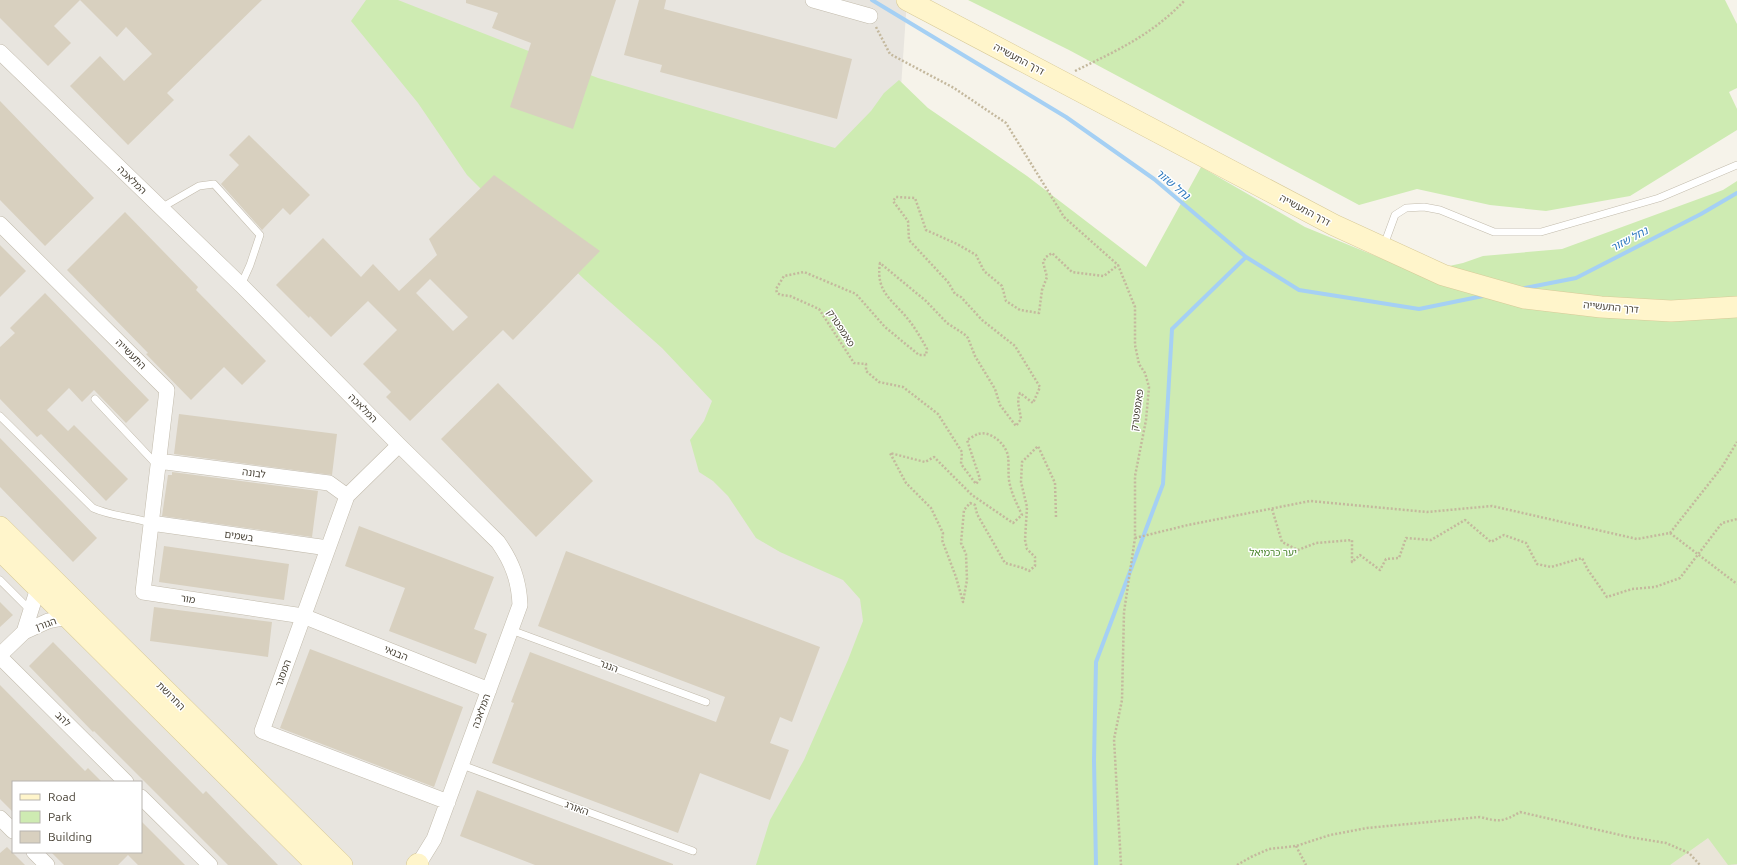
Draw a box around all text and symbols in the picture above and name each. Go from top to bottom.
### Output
street label: דרך התעשייה [992,41,1047,77]
street label: המלאכה [115,164,149,196]
water label: נחל שזור [1154,166,1193,202]
street label: דרך התעשייה [1278,192,1333,228]
water label: נחל שזור [1608,224,1650,254]
street label: דרך התעשייה [1583,299,1640,315]
street label: פאמפטרק [825,307,857,349]
street label: התעשייה [114,337,148,371]
street label: פאמפטרק [1129,388,1145,432]
street label: המלאכה [346,391,380,425]
street label: לבונה [242,466,266,480]
street label: בשמים [224,529,254,544]
park label: יער כרמיאל [1249,547,1297,558]
street label: מור [180,592,197,606]
street label: הגורן [34,615,58,633]
street label: הבנאי [382,643,410,663]
street label: המסגר [273,658,293,688]
street label: הנגר [598,658,620,674]
street label: החרושת [155,680,187,712]
street label: המלאכה [470,692,492,730]
street label: להב [53,709,73,729]
legend [12,781,142,853]
text: Road [48,790,76,803]
street label: האורג [564,799,590,817]
text: Park [48,810,72,823]
text: Building [48,830,92,843]

